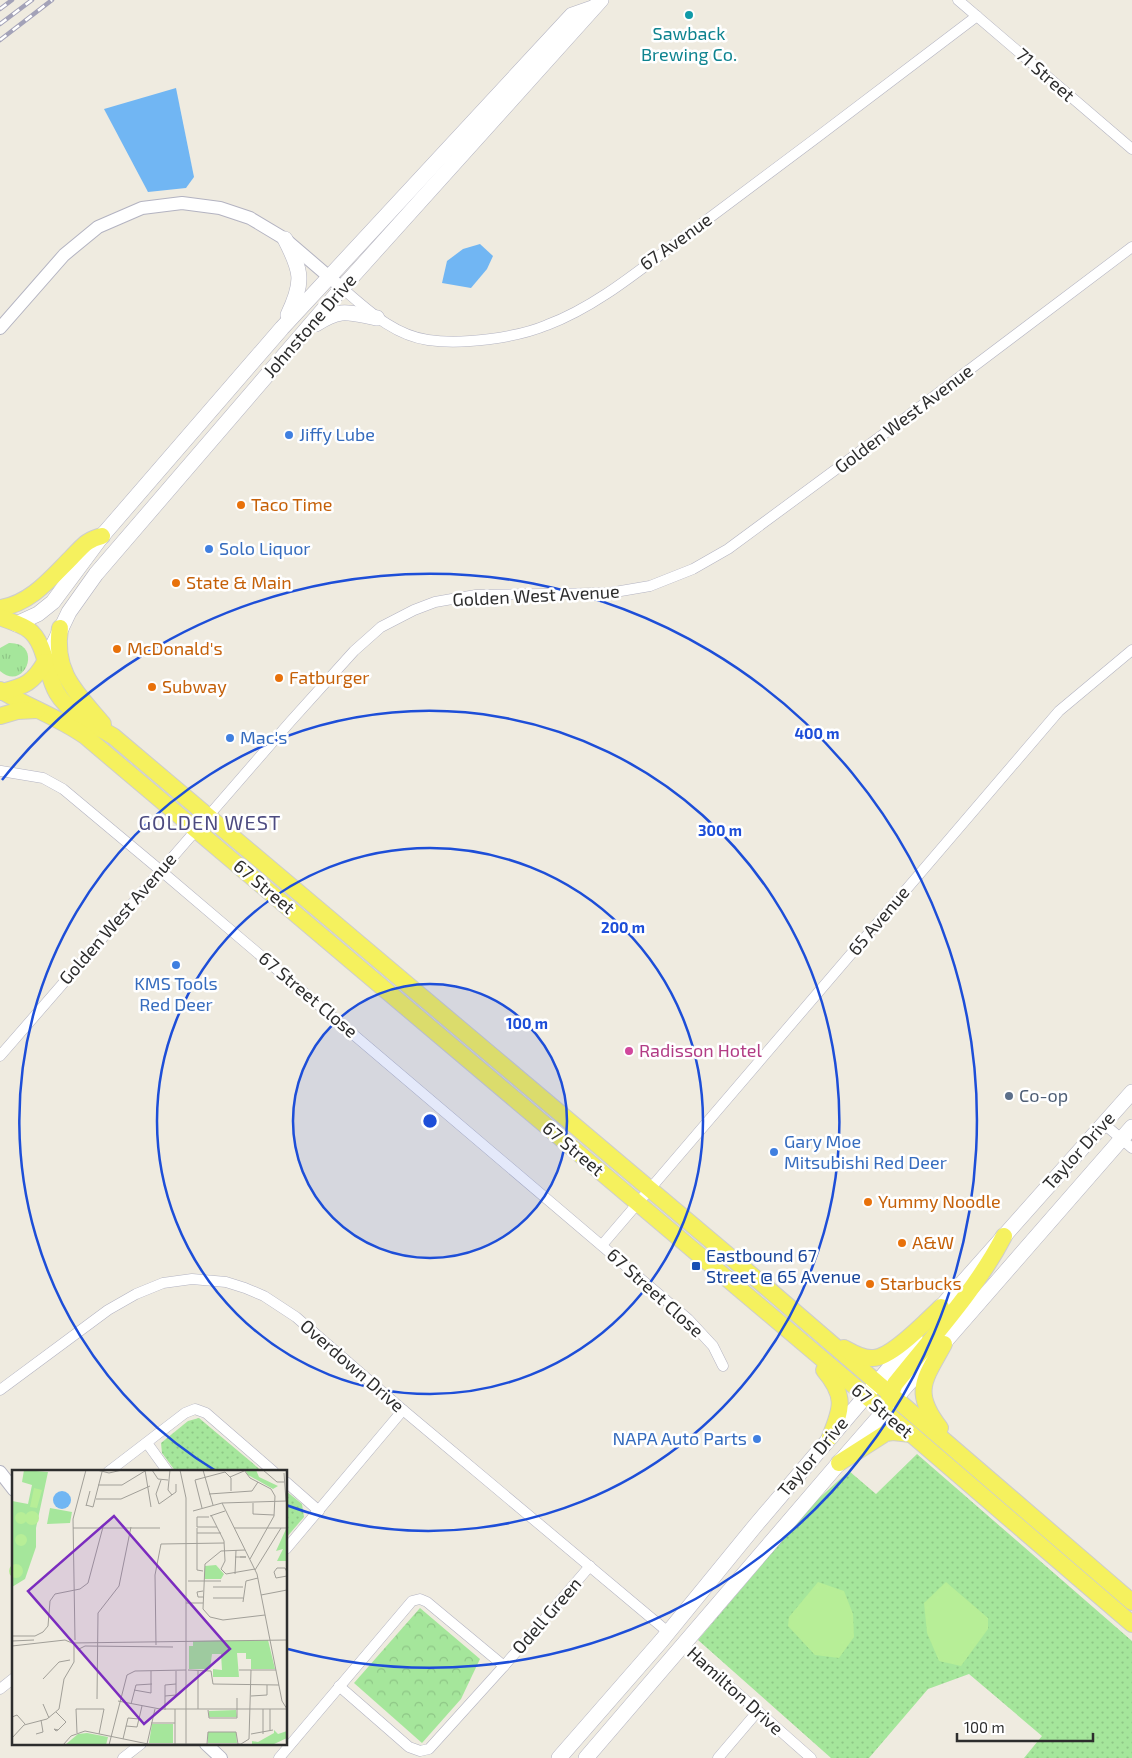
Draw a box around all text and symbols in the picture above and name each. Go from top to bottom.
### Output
marker: Sawback Brewing Co. [683,9,695,21]
place label: Sawback Brewing Co. [641,22,737,65]
street label: 71 Street [1012,43,1080,106]
street label: 67 Avenue [635,208,716,275]
street label: Johnstone Drive [258,269,360,382]
street label: Golden West Avenue [830,359,977,477]
place label: Jiffy Lube [299,423,375,445]
marker: Jiffy Lube [283,429,295,441]
place label: Taco Time [251,493,333,515]
marker: Taco Time [235,499,247,511]
place label: Solo Liquor [219,537,311,559]
marker: Solo Liquor [203,543,215,555]
place label: State & Main [186,571,292,593]
marker: State & Main [170,577,182,589]
street label: Golden West Avenue [452,580,620,610]
place label: McDonald's [127,637,223,659]
marker: McDonald's [111,643,123,655]
place label: Fatburger [289,666,370,688]
marker: Fatburger [273,672,285,684]
place label: Subway [162,675,227,697]
marker: Subway [146,681,158,693]
text: 400 m [795,724,839,742]
place label: Mac's [240,726,287,748]
marker: Mac's [224,732,236,744]
district label: GOLDEN WEST [139,810,281,834]
text: 300 m [698,821,742,839]
street label: Golden West Avenue [54,848,180,989]
street label: 67 Street [229,854,300,918]
street label: 65 Avenue [843,881,914,960]
text: 200 m [601,918,645,936]
street label: 67 Street Close [255,947,363,1042]
marker: KMS Tools Red Deer [170,959,182,971]
place label: KMS Tools Red Deer [134,972,218,1015]
text: 100 m [506,1014,548,1032]
place label: Radisson Hotel [639,1039,763,1061]
marker: Radisson Hotel [623,1045,635,1057]
place label: Co-op [1019,1084,1068,1106]
marker: Co-op [1003,1090,1015,1102]
street label: Taylor Drive [1038,1107,1119,1194]
centre of rings [421,1112,439,1130]
street label: 67 Street [538,1116,609,1180]
place label: Gary Moe Mitsubishi Red Deer [784,1130,947,1173]
marker: Gary Moe Mitsubishi Red Deer [768,1146,780,1158]
place label: Yummy Noodle [878,1190,1001,1212]
marker: Yummy Noodle [862,1196,874,1208]
place label: A&W [912,1231,954,1253]
marker: A&W [896,1237,908,1249]
street label: 67 Street Close [603,1243,708,1341]
place label: Eastbound 67 Street @ 65 Avenue [706,1244,861,1287]
marker: Eastbound 67 Street @ 65 Avenue [690,1260,702,1272]
place label: Starbucks [880,1272,962,1294]
marker: Starbucks [864,1278,876,1290]
street label: Overdown Drive [296,1314,409,1416]
street label: 67 Street [847,1378,918,1442]
street label: Taylor Drive [773,1412,852,1501]
place label: NAPA Auto Parts [613,1427,747,1449]
marker: NAPA Auto Parts [751,1433,763,1445]
inset map [12,1470,288,1746]
street label: Odell Green [507,1573,585,1658]
street label: Hamilton Drive [683,1641,788,1739]
scale bar [957,1710,1093,1742]
text: 100 m [964,1718,1005,1736]

